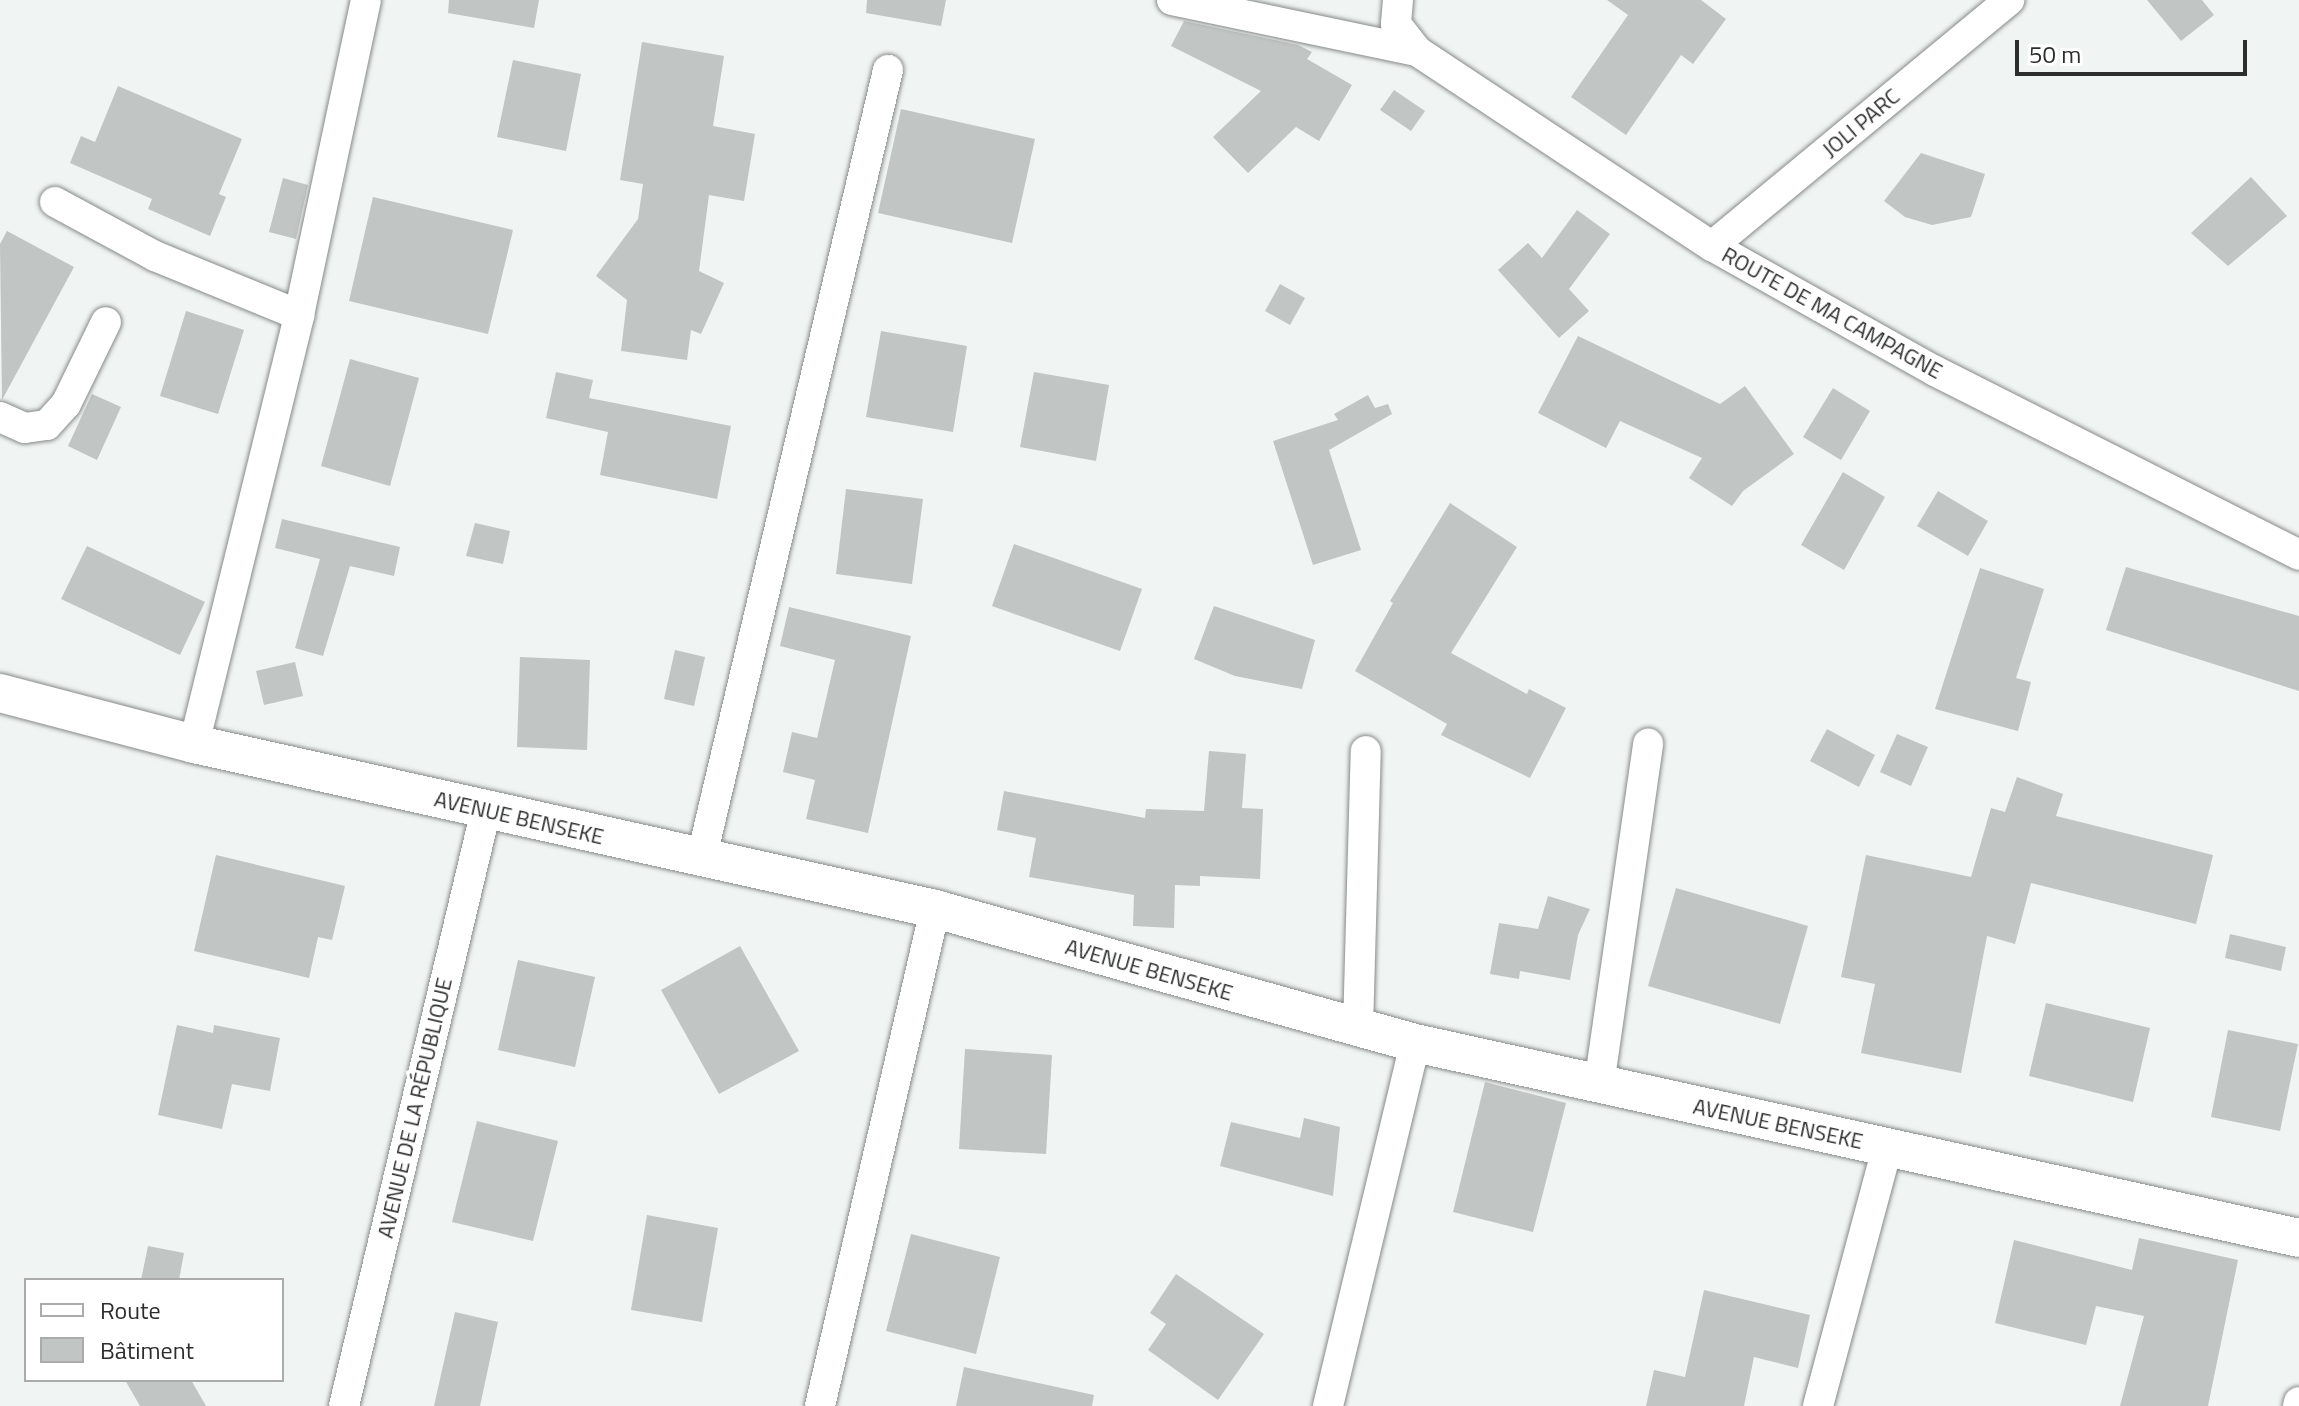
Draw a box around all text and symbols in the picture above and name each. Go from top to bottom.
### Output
scale bar [2019,24,2251,74]
text: 50 m [2029,36,2081,72]
street label: JOLI PARC [1817,83,1905,163]
street label: ROUTE DE MA CAMPAGNE [1717,241,1947,385]
street label: AVENUE BENSEKE [432,786,606,850]
street label: AVENUE BENSEKE [1062,933,1236,1007]
street label: AVENUE DE LA RÉPUBLIQUE [372,975,458,1241]
street label: AVENUE BENSEKE [1691,1093,1865,1155]
legend [24,1278,284,1382]
text: Route [100,1292,161,1328]
text: Bâtiment [100,1332,194,1368]

